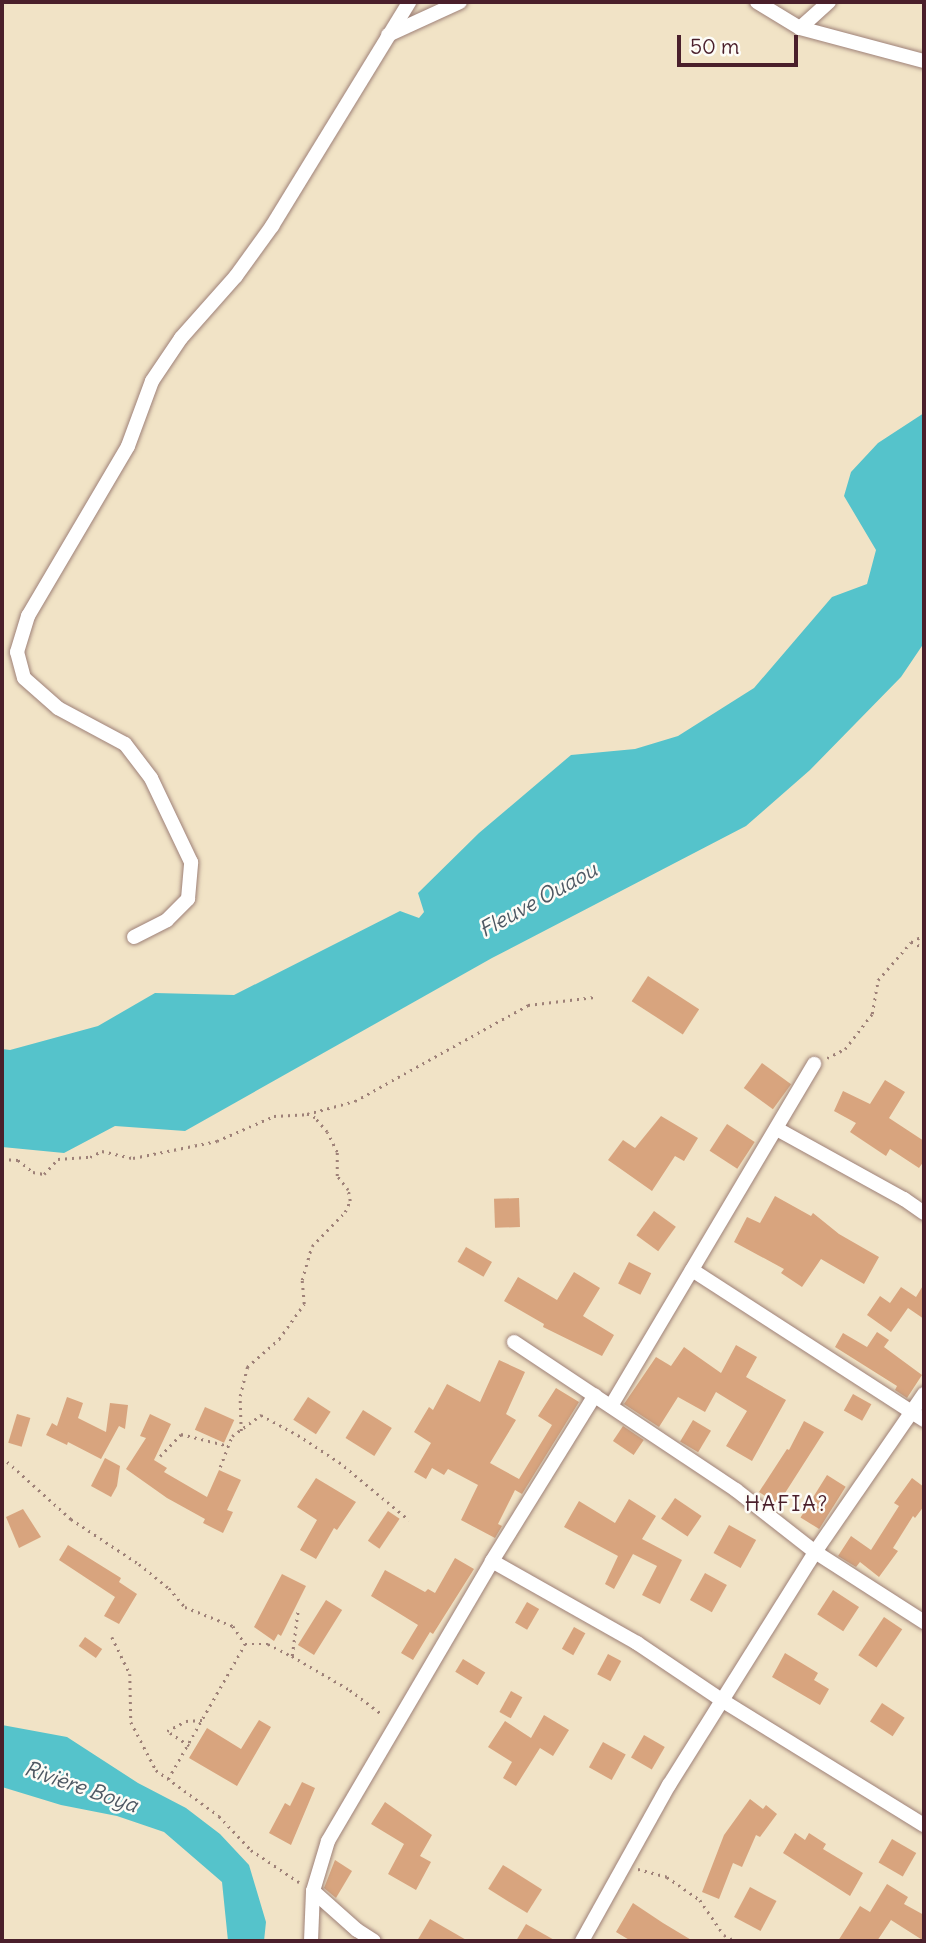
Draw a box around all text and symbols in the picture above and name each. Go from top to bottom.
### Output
scale bar [681,21,802,65]
text: 50 m [690,33,739,60]
water label: Fleuve Ouaou [475,857,601,943]
district label: HAFIA? [745,1491,829,1517]
water label: Rivière Boya [21,1756,141,1818]

